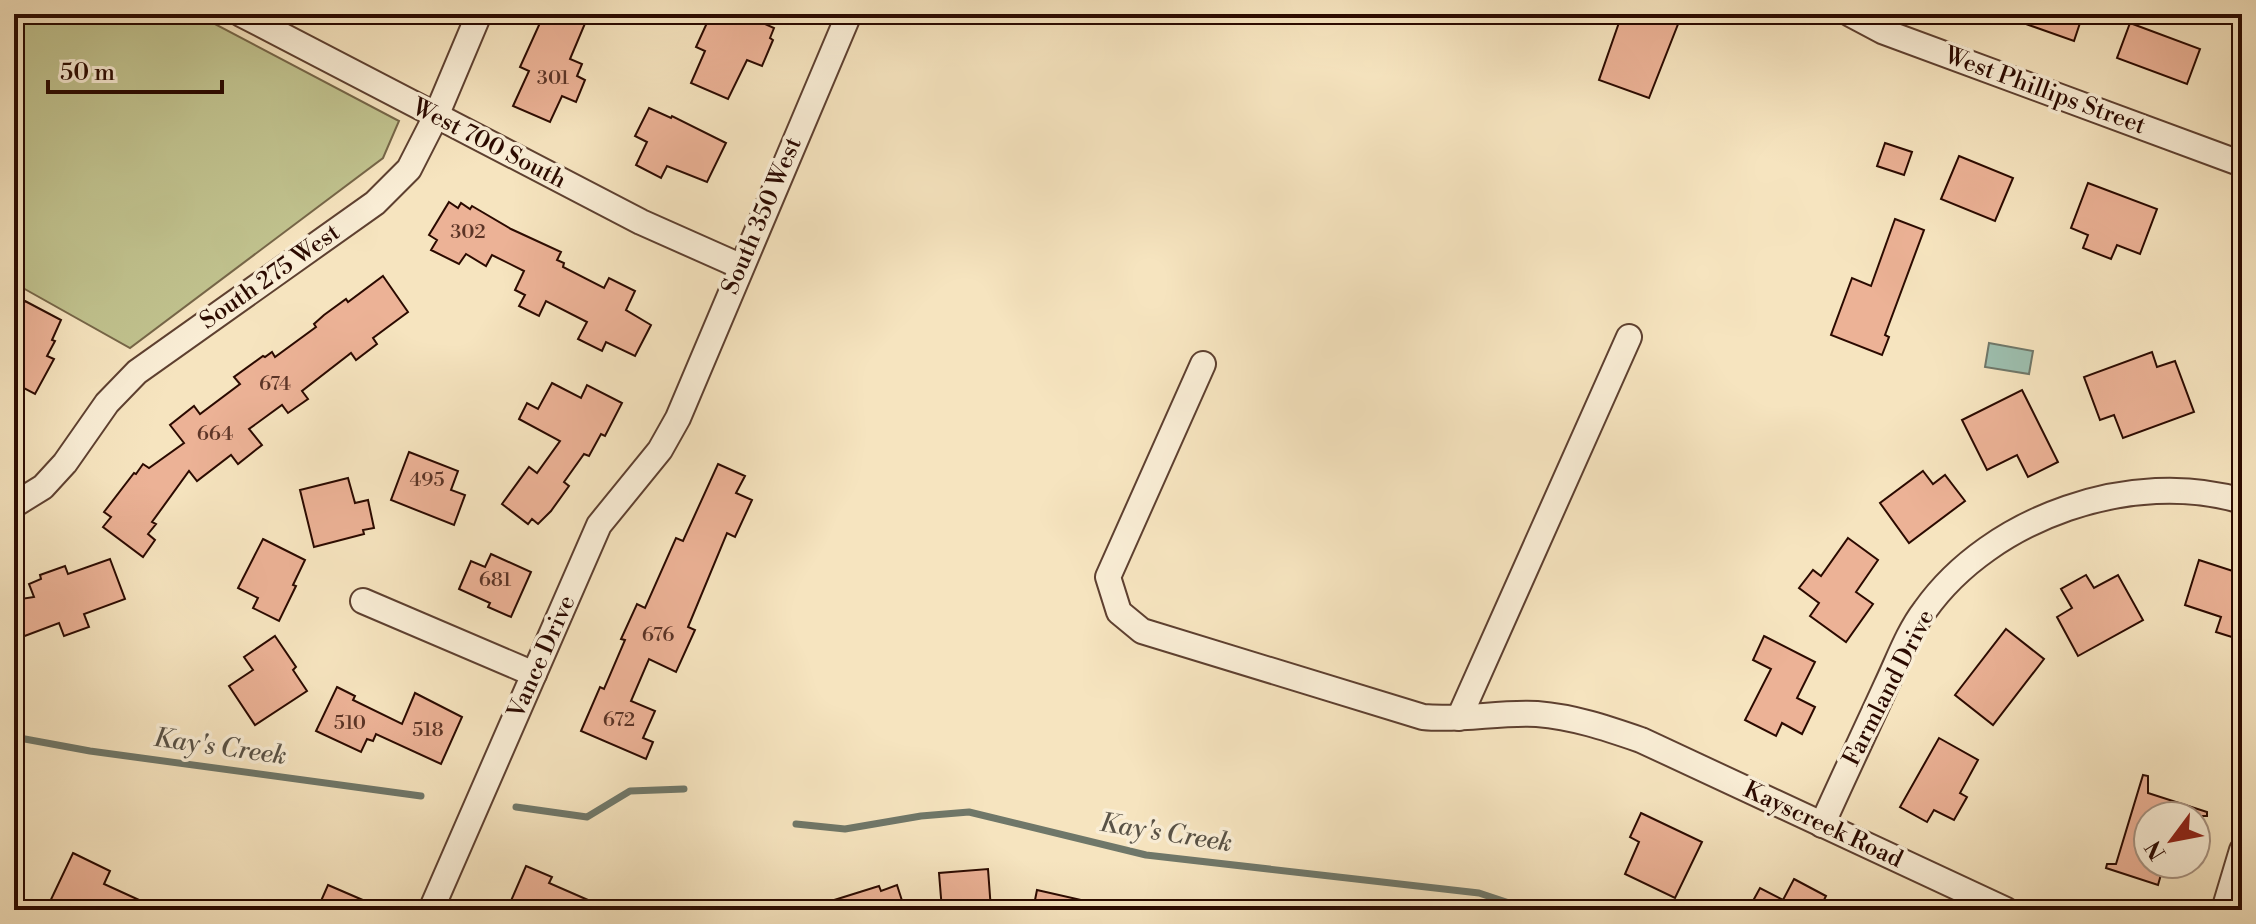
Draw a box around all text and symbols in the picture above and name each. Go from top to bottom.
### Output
street label: West Phillips Street [1939,40,2150,141]
scale bar [48,44,222,94]
text: 50 m [60,58,115,88]
house number: 301 [537,66,570,91]
street label: West 700 South [406,92,571,196]
street label: South 350 West [715,132,809,299]
street label: South 275 West [194,217,346,336]
house number: 302 [450,220,486,245]
house number: 674 [259,372,291,397]
house number: 664 [197,422,233,447]
house number: 495 [409,468,445,493]
house number: 681 [479,568,512,593]
street label: Vance Drive [501,591,583,724]
street label: Farmland Drive [1837,605,1941,771]
house number: 676 [642,623,674,648]
house number: 672 [603,708,635,733]
house number: 510 [334,711,366,736]
house number: 518 [412,718,444,743]
water label: Kay's Creek [152,722,288,772]
street label: Kayscreek Road [1739,775,1908,875]
north arrow [2132,800,2212,880]
water label: Kay's Creek [1097,807,1235,859]
text: N [2140,835,2172,864]

